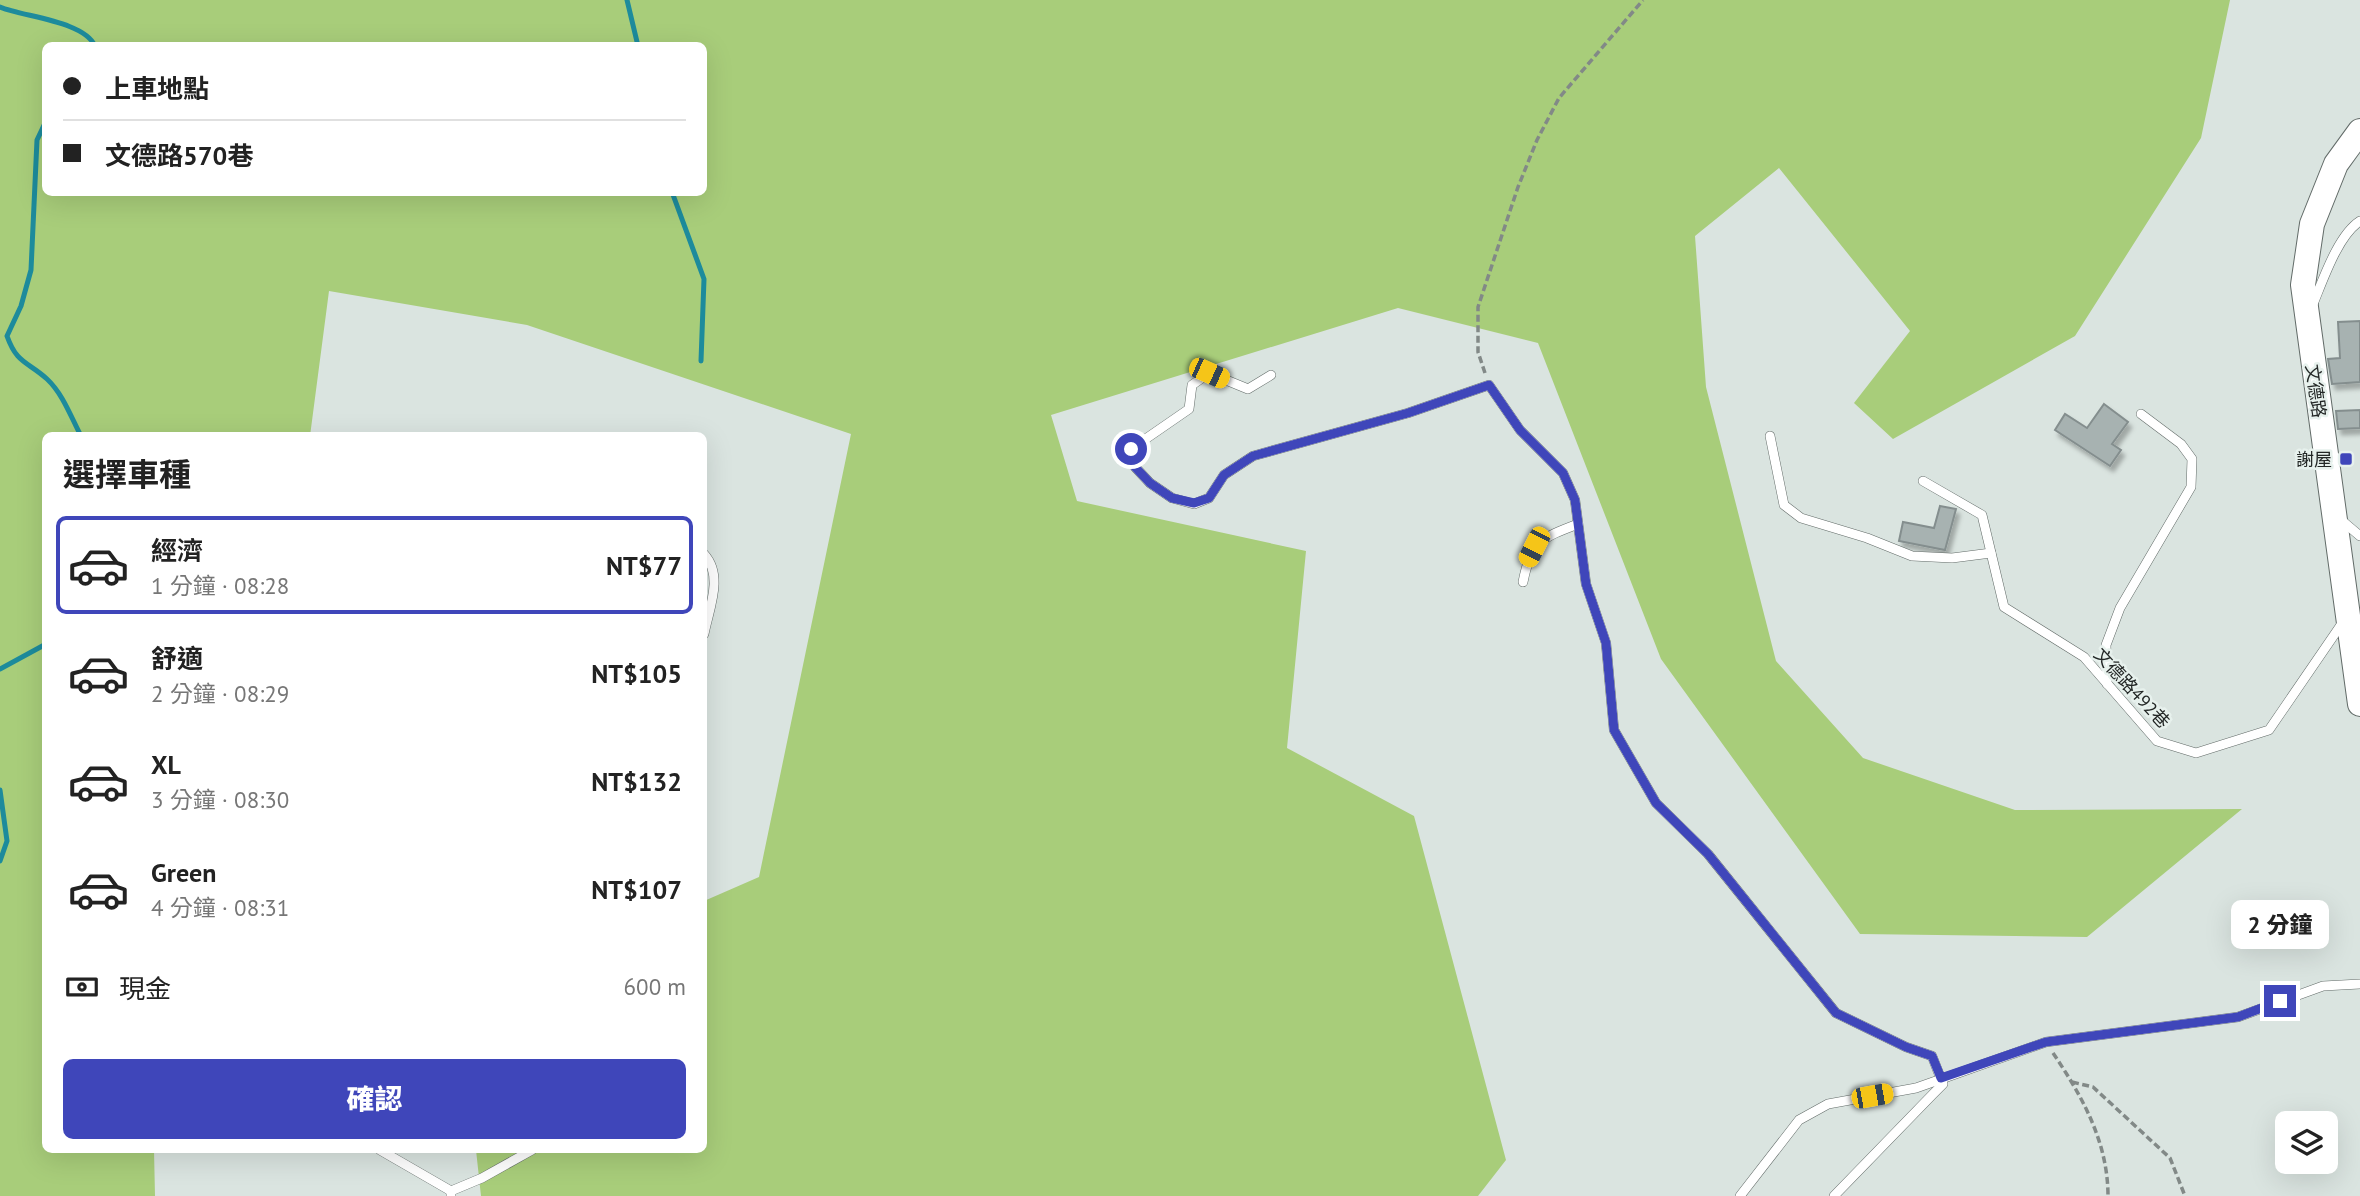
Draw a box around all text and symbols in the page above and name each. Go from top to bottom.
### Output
text: 上車地點 [105,72,209,105]
text: 文德路570巷 [105,139,253,172]
car [1186,355,1233,391]
street label: 文德路 [2301,363,2331,419]
route start [1115,433,1147,465]
place label: 謝屋 [2296,448,2332,471]
marker: 謝屋 [2338,451,2354,467]
text: 選擇車種 [63,453,191,495]
car [1516,524,1553,570]
icon: car [67,534,130,597]
text: 經濟 [151,534,203,567]
text: NT$77 [606,549,682,582]
text: 1 分鐘 · 08:28 [151,571,289,600]
icon: car [67,642,130,705]
text: 舒適 [151,642,203,675]
street label: 文德路492巷 [2089,643,2175,733]
text: NT$105 [591,657,682,690]
text: 2 分鐘 · 08:29 [151,679,289,708]
text: XL [151,748,181,781]
icon: car [67,750,130,813]
text: NT$132 [591,765,682,798]
text: 3 分鐘 · 08:30 [151,785,289,814]
text: Green [151,856,216,889]
icon: car [67,858,130,921]
text: NT$107 [591,873,682,906]
text: 4 分鐘 · 08:31 [151,893,289,922]
callout: 2 分鐘 [2231,900,2329,948]
text: 2 分鐘 [2248,910,2312,939]
icon: cash [63,968,101,1006]
text: 現金 [119,972,171,1005]
text: 600 m [624,972,686,1001]
route end [2264,985,2296,1017]
button: 確認 [63,1059,686,1139]
car [1850,1082,1895,1110]
map controls [2275,1111,2338,1174]
button: layers [2275,1111,2338,1174]

